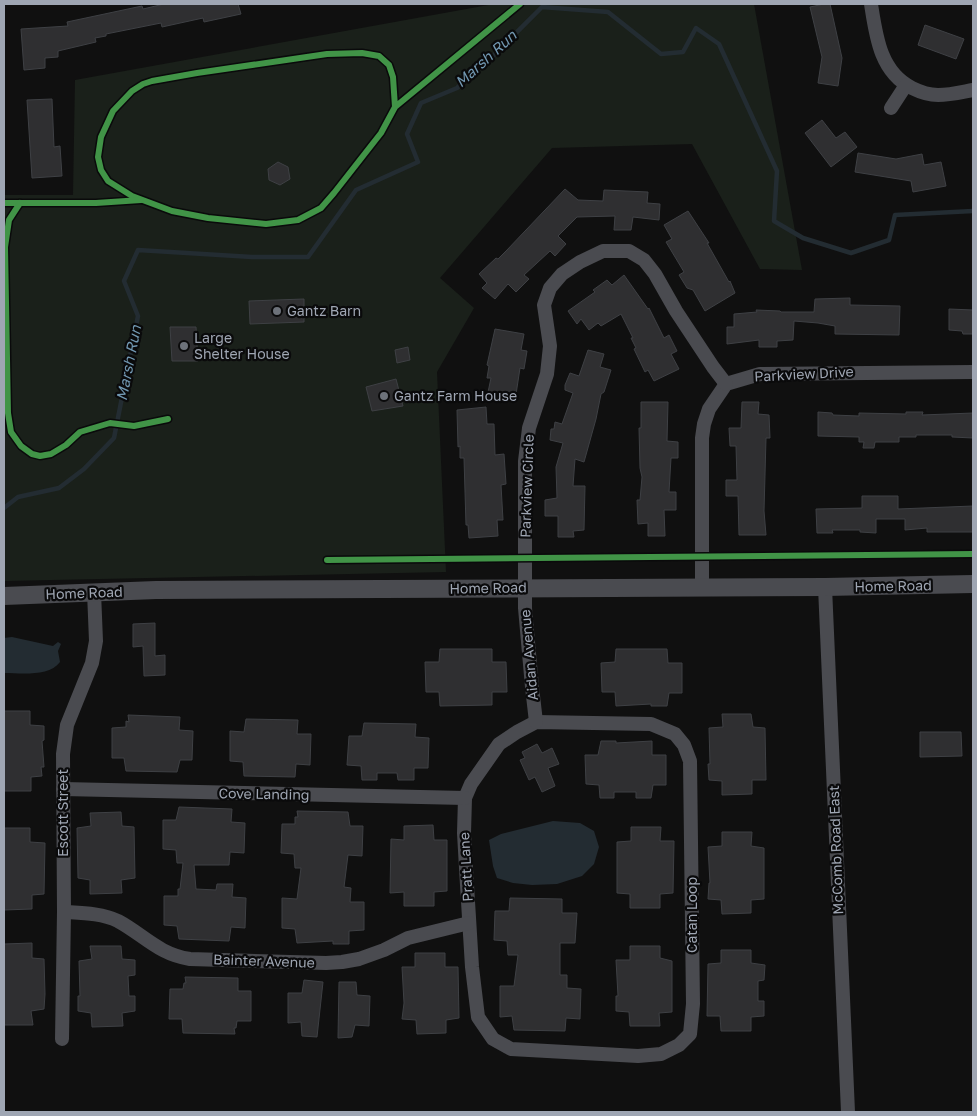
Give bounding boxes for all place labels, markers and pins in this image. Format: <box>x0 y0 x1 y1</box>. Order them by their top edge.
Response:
place label: Gantz Barn <box>287 302 361 319</box>
marker: Gantz Barn <box>271 305 283 317</box>
place label: Large Shelter House <box>194 329 290 362</box>
marker: Large Shelter House <box>178 340 190 352</box>
place label: Gantz Farm House <box>394 387 517 404</box>
marker: Gantz Farm House <box>378 390 390 402</box>

